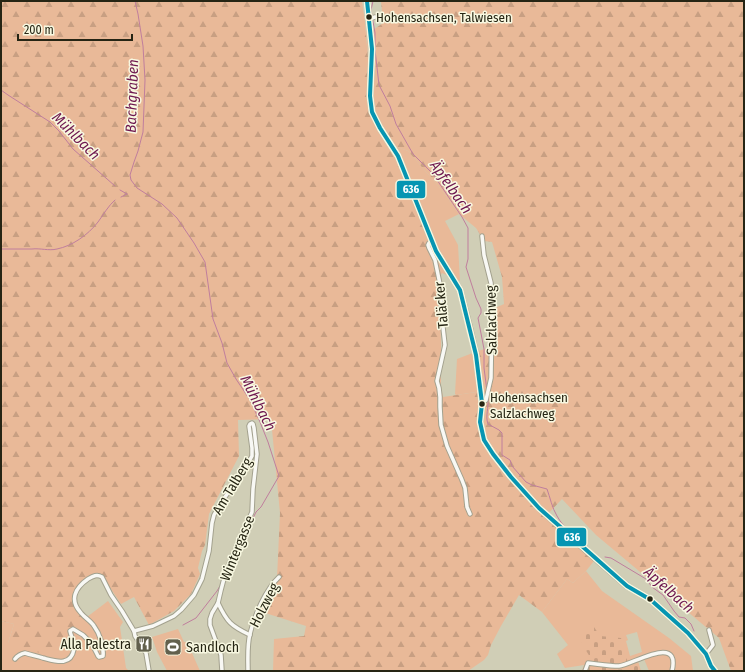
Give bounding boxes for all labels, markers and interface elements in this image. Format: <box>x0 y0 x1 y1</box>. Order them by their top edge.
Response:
place label: Hohensachsen, Talwiesen <box>376 10 512 25</box>
marker: Hohensachsen, Talwiesen <box>364 12 374 22</box>
scale bar <box>18 16 132 42</box>
text: 200 m <box>24 23 54 37</box>
water label: Bachgraben <box>122 59 142 133</box>
water label: Mühlbach <box>48 108 104 164</box>
water label: Äpfelbach <box>426 156 476 217</box>
line badge: 636 <box>396 180 426 199</box>
text: 636 <box>403 183 420 196</box>
street label: Taläcker <box>431 281 452 329</box>
street label: Salzlachweg <box>482 285 501 355</box>
water label: Mühlbach <box>236 372 280 434</box>
place label: Hohensachsen Salzlachweg <box>490 390 568 421</box>
marker: Hohensachsen Salzlachweg <box>477 399 487 409</box>
street label: Am Talberg <box>209 454 256 518</box>
street label: Wintergasse <box>217 513 258 583</box>
line badge: 636 <box>556 527 587 547</box>
text: 636 <box>564 531 581 544</box>
water label: Äpfelbach <box>640 562 698 617</box>
street label: Holzweg <box>246 580 283 630</box>
unlabelled marker <box>645 594 655 604</box>
restaurant icon: Alla Palestra <box>134 634 154 654</box>
place label: Alla Palestra <box>60 636 131 653</box>
sports icon: Sandloch <box>163 637 183 657</box>
place label: Sandloch <box>186 639 239 656</box>

